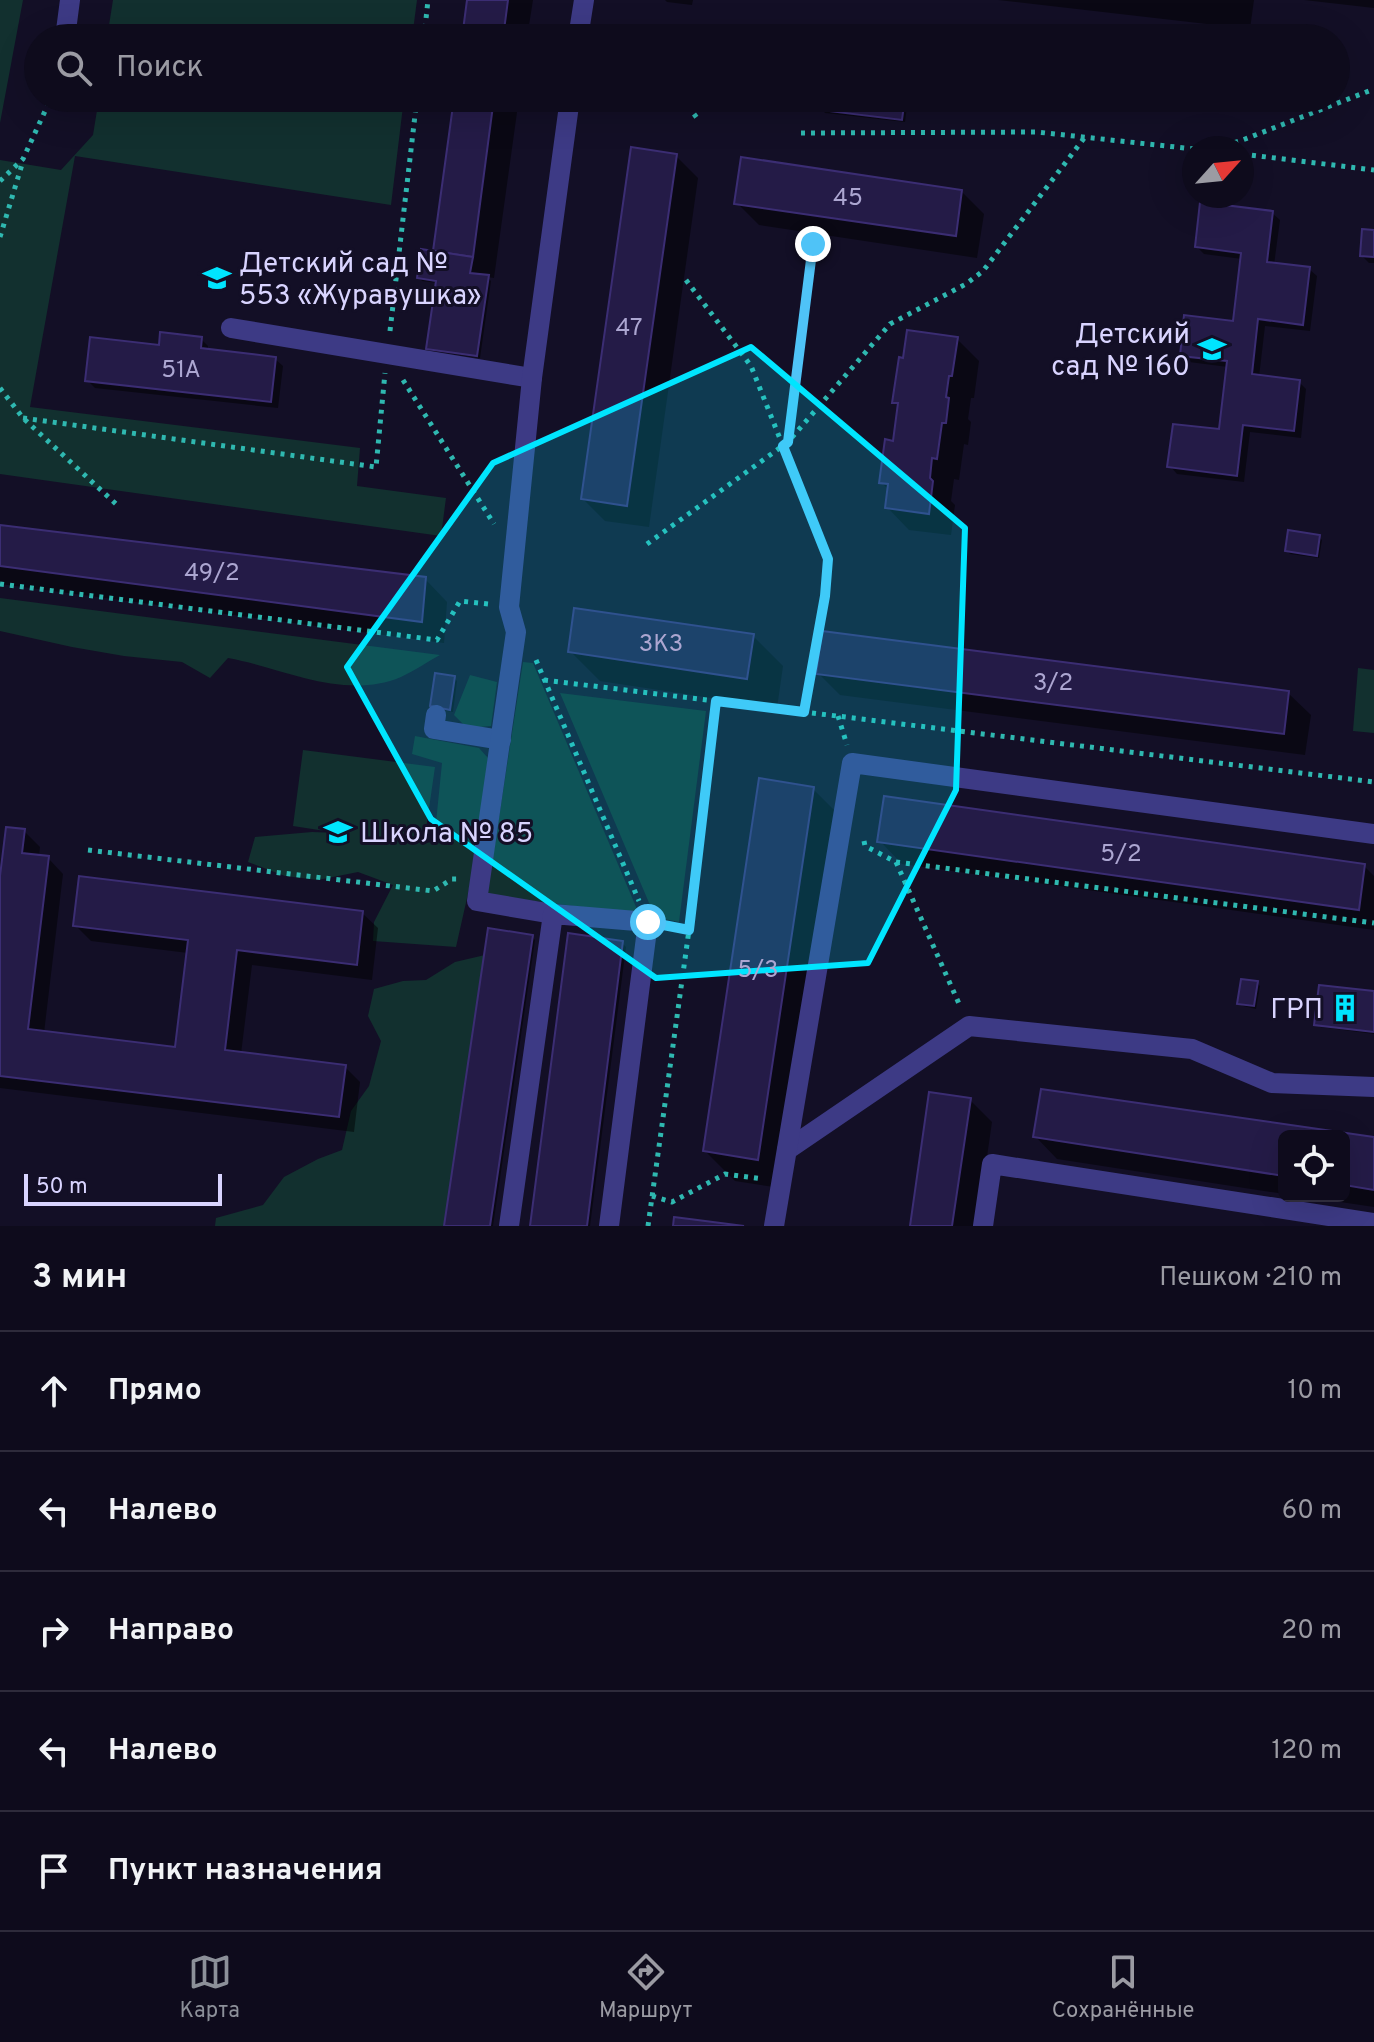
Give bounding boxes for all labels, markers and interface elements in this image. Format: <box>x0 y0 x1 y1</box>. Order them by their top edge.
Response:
search box <box>24 24 1350 112</box>
icon: search <box>52 46 96 90</box>
text: Поиск <box>116 50 204 87</box>
north arrow <box>1182 136 1254 208</box>
house number: 45 <box>833 184 863 214</box>
route end <box>795 226 831 262</box>
place label: Детский сад № 553 «Журавушка» <box>239 247 481 315</box>
school or university icon: Детский сад № 553 «Журавушка» <box>202 263 232 293</box>
house number: 47 <box>615 314 643 344</box>
place label: Детский сад № 160 <box>1051 318 1190 386</box>
school or university icon: Детский сад № 160 <box>1197 334 1227 364</box>
house number: 51А <box>161 356 201 386</box>
house number: 49/2 <box>184 559 240 589</box>
house number: 3К3 <box>639 630 683 660</box>
house number: 3/2 <box>1033 669 1073 699</box>
school or university icon: Школа № 85 <box>323 817 353 847</box>
place label: Школа № 85 <box>360 817 533 853</box>
house number: 5/2 <box>1100 840 1142 870</box>
route start <box>630 904 666 940</box>
house number: 5/3 <box>737 956 779 986</box>
place label: ГРП <box>1270 993 1323 1029</box>
building icon: ГРП <box>1330 993 1360 1023</box>
map controls <box>1278 1130 1350 1202</box>
button: locate <box>1278 1130 1350 1202</box>
scale bar <box>24 1170 222 1206</box>
text: 50 m <box>36 1174 88 1201</box>
text: 3 мин <box>32 1257 127 1300</box>
text: Пешком · 210 m <box>1159 1262 1342 1295</box>
icon: ahead <box>32 1369 76 1413</box>
text: Прямо <box>108 1373 202 1410</box>
text: 10 m <box>1287 1375 1342 1408</box>
icon: left <box>32 1489 76 1533</box>
text: Налево <box>108 1493 217 1530</box>
text: 60 m <box>1282 1495 1342 1528</box>
icon: right <box>32 1609 76 1653</box>
text: Направо <box>108 1613 234 1650</box>
text: 20 m <box>1281 1615 1342 1648</box>
icon: left <box>32 1729 76 1773</box>
text: Налево <box>108 1733 217 1770</box>
text: 120 m <box>1272 1735 1342 1768</box>
icon: arrive <box>32 1849 76 1893</box>
text: Пункт назначения <box>108 1853 382 1890</box>
tab: Карта <box>180 1950 240 2025</box>
tab: Маршрут <box>599 1950 693 2025</box>
tab: Сохранённые <box>1052 1950 1194 2025</box>

